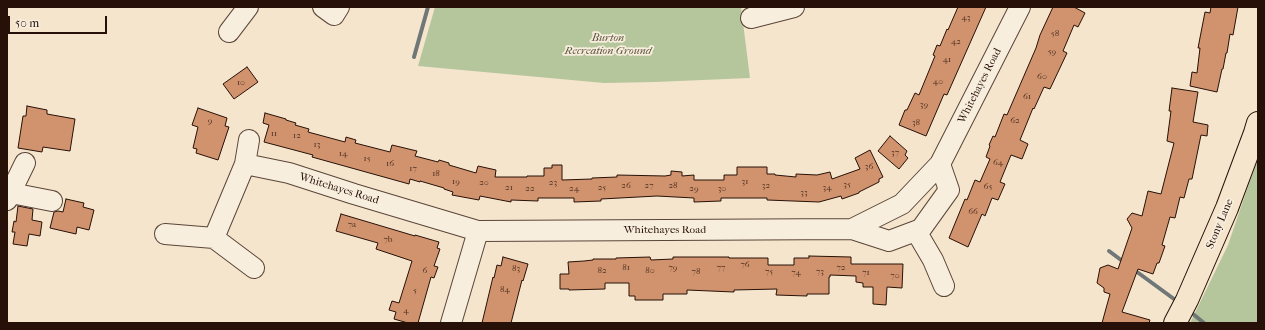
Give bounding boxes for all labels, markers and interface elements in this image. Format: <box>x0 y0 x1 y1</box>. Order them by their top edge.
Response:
scale bar <box>10 8 109 34</box>
house number: 43 <box>961 13 971 23</box>
text: 50 m <box>15 16 39 30</box>
house number: 58 <box>1051 29 1059 39</box>
park label: Burton Recreation Ground <box>565 31 651 57</box>
house number: 42 <box>951 37 961 47</box>
street label: Whitehayes Road <box>955 46 1005 126</box>
house number: 59 <box>1048 47 1056 57</box>
house number: 41 <box>943 55 951 65</box>
house number: 60 <box>1037 72 1047 82</box>
house number: 40 <box>933 77 943 87</box>
house number: 10 <box>237 78 245 88</box>
house number: 61 <box>1023 92 1031 102</box>
house number: 39 <box>920 100 928 110</box>
house number: 9 <box>208 116 212 126</box>
house number: 62 <box>1010 116 1020 126</box>
house number: 38 <box>912 118 920 128</box>
house number: 11 <box>271 129 277 139</box>
house number: 12 <box>293 131 301 141</box>
house number: 13 <box>314 140 320 150</box>
house number: 37 <box>891 148 899 158</box>
house number: 14 <box>339 149 347 159</box>
house number: 15 <box>363 154 371 164</box>
house number: 64 <box>993 158 1003 168</box>
house number: 16 <box>386 159 394 169</box>
house number: 36 <box>865 162 873 172</box>
house number: 17 <box>409 164 417 174</box>
house number: 18 <box>432 169 440 179</box>
street label: Whitehayes Road <box>298 171 380 207</box>
house number: 19 <box>452 177 460 187</box>
house number: 31 <box>742 177 748 187</box>
house number: 20 <box>479 178 489 188</box>
house number: 23 <box>549 178 557 188</box>
house number: 35 <box>843 180 851 190</box>
house number: 26 <box>621 181 631 191</box>
house number: 27 <box>645 181 653 191</box>
house number: 28 <box>668 181 678 191</box>
house number: 32 <box>762 181 770 191</box>
house number: 65 <box>984 182 992 192</box>
house number: 21 <box>505 183 513 193</box>
house number: 25 <box>598 183 606 193</box>
house number: 34 <box>822 183 832 193</box>
house number: 22 <box>525 184 535 194</box>
house number: 24 <box>569 184 579 194</box>
house number: 29 <box>689 184 699 194</box>
house number: 30 <box>718 184 726 194</box>
house number: 33 <box>800 188 808 198</box>
street label: Stony Lane <box>1204 197 1236 251</box>
house number: 66 <box>968 207 978 217</box>
house number: 7a <box>348 220 356 230</box>
street label: Whitehayes Road <box>624 223 706 237</box>
house number: 7b <box>383 235 393 245</box>
house number: 76 <box>740 260 750 270</box>
house number: 81 <box>622 263 630 273</box>
house number: 79 <box>668 263 678 273</box>
house number: 77 <box>717 263 725 273</box>
house number: 72 <box>837 263 845 273</box>
house number: 83 <box>512 264 520 274</box>
house number: 6 <box>423 266 427 276</box>
house number: 82 <box>597 266 607 276</box>
house number: 80 <box>645 266 655 276</box>
house number: 78 <box>692 267 700 277</box>
house number: 75 <box>765 267 773 277</box>
house number: 73 <box>816 267 824 277</box>
house number: 74 <box>791 268 801 278</box>
house number: 71 <box>862 268 870 278</box>
house number: 70 <box>890 271 900 281</box>
house number: 84 <box>500 285 510 295</box>
house number: 5 <box>413 286 417 296</box>
house number: 4 <box>403 306 409 316</box>

